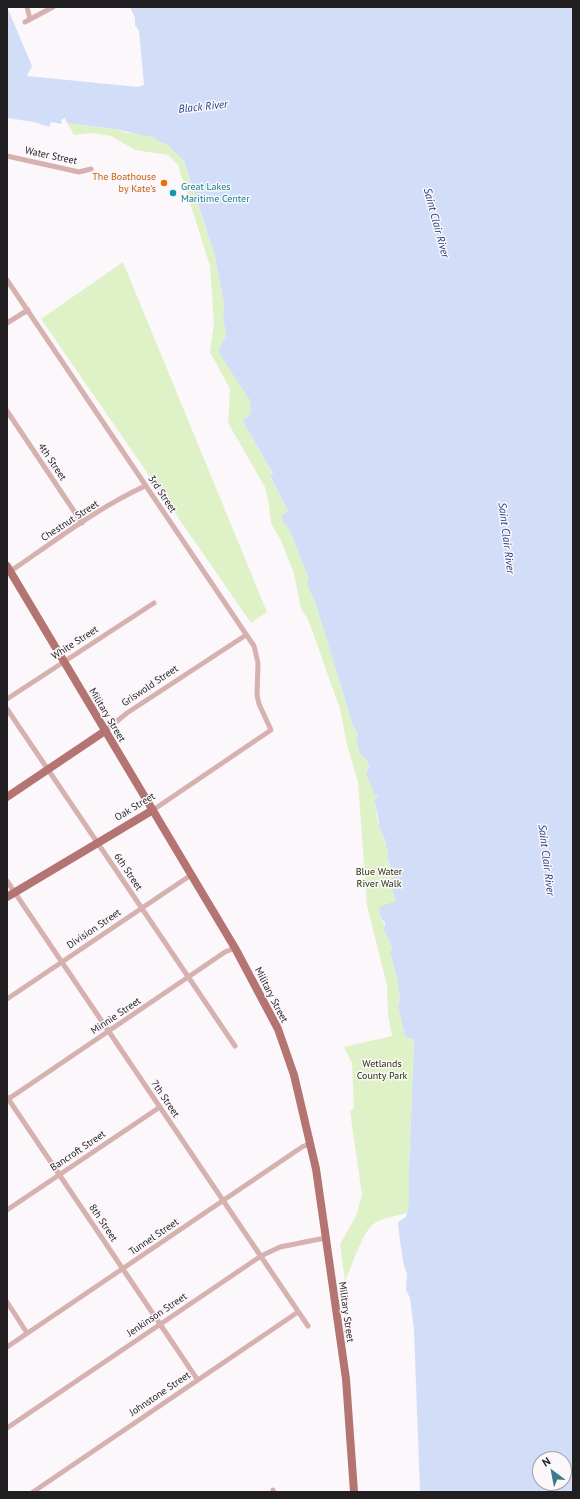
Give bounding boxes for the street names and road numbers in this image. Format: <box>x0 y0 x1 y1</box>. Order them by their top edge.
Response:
street label: Water Street <box>24 145 78 167</box>
street label: 4th Street <box>35 441 69 483</box>
street label: 3rd Street <box>145 473 179 515</box>
street label: Chestnut Street <box>39 498 101 544</box>
street label: White Street <box>50 624 100 662</box>
street label: Griswold Street <box>119 663 181 709</box>
street label: Military Street <box>86 686 128 744</box>
street label: Oak Street <box>113 790 157 824</box>
street label: 6th Street <box>111 851 145 893</box>
street label: Division Street <box>65 907 123 951</box>
street label: Military Street <box>252 965 290 1025</box>
street label: Minnie Street <box>89 995 143 1037</box>
street label: 7th Street <box>148 1078 182 1120</box>
street label: Bancroft Street <box>48 1128 108 1174</box>
street label: 8th Street <box>86 1202 120 1244</box>
street label: Tunnel Street <box>127 1216 181 1258</box>
street label: Military Street <box>336 1281 356 1343</box>
street label: Jenkinson Street <box>125 1291 189 1339</box>
street label: Johnstone Street <box>127 1369 193 1419</box>

